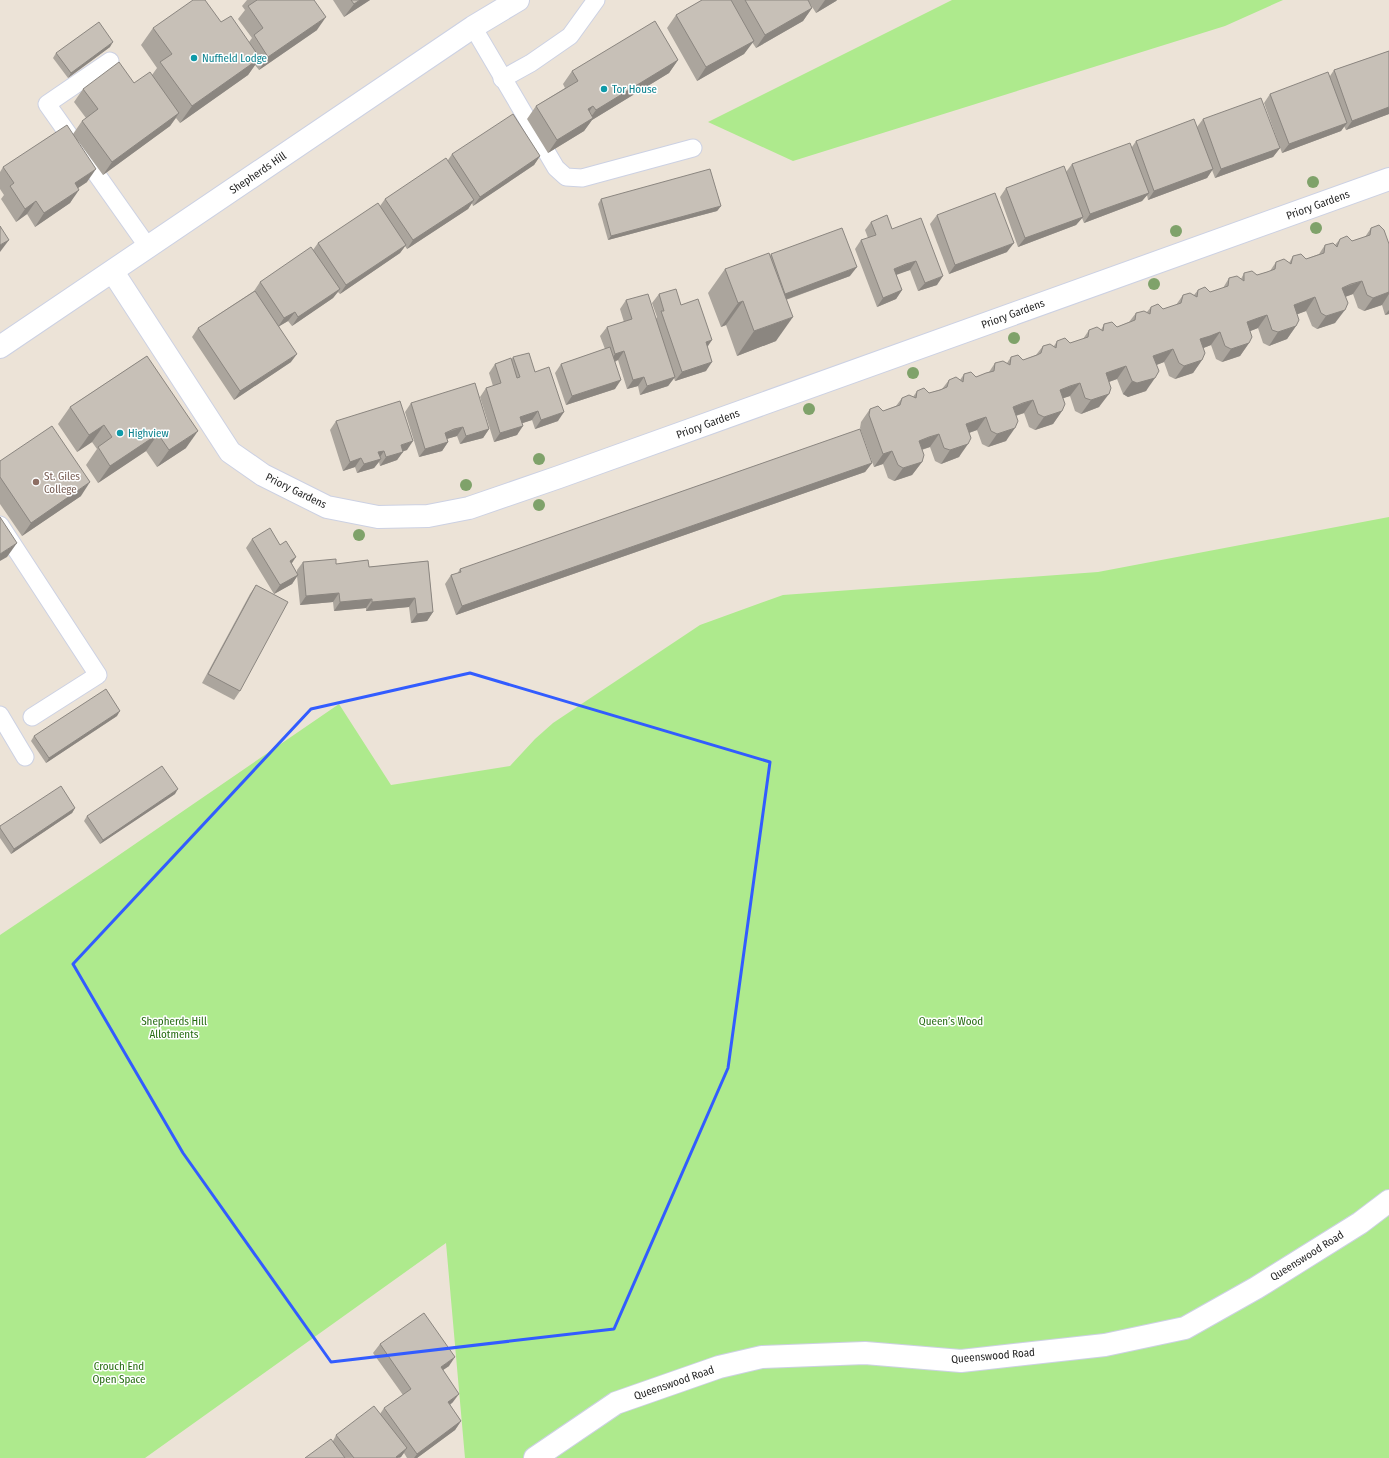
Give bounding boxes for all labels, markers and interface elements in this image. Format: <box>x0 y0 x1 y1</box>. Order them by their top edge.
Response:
place label: Nuffield Lodge <box>202 52 267 65</box>
marker: Nuffield Lodge <box>189 53 199 63</box>
place label: Tor House <box>612 83 657 96</box>
marker: Tor House <box>599 84 609 94</box>
street label: Shepherds Hill <box>227 149 289 197</box>
street label: Priory Gardens <box>1285 187 1352 222</box>
street label: Priory Gardens <box>980 296 1047 331</box>
street label: Priory Gardens <box>675 406 742 441</box>
place label: Highview <box>128 427 169 440</box>
marker: Highview <box>115 428 125 438</box>
place label: St. Giles College <box>44 470 80 496</box>
street label: Priory Gardens <box>263 471 329 512</box>
marker: St. Giles College <box>31 477 41 487</box>
park label: Shepherds Hill Allotments <box>141 1015 207 1041</box>
park label: Queen’s Wood <box>919 1015 983 1028</box>
street label: Queenswood Road <box>1268 1228 1346 1284</box>
street label: Queenswood Road <box>951 1346 1035 1366</box>
park label: Crouch End Open Space <box>92 1360 146 1386</box>
street label: Queenswood Road <box>632 1363 716 1403</box>

